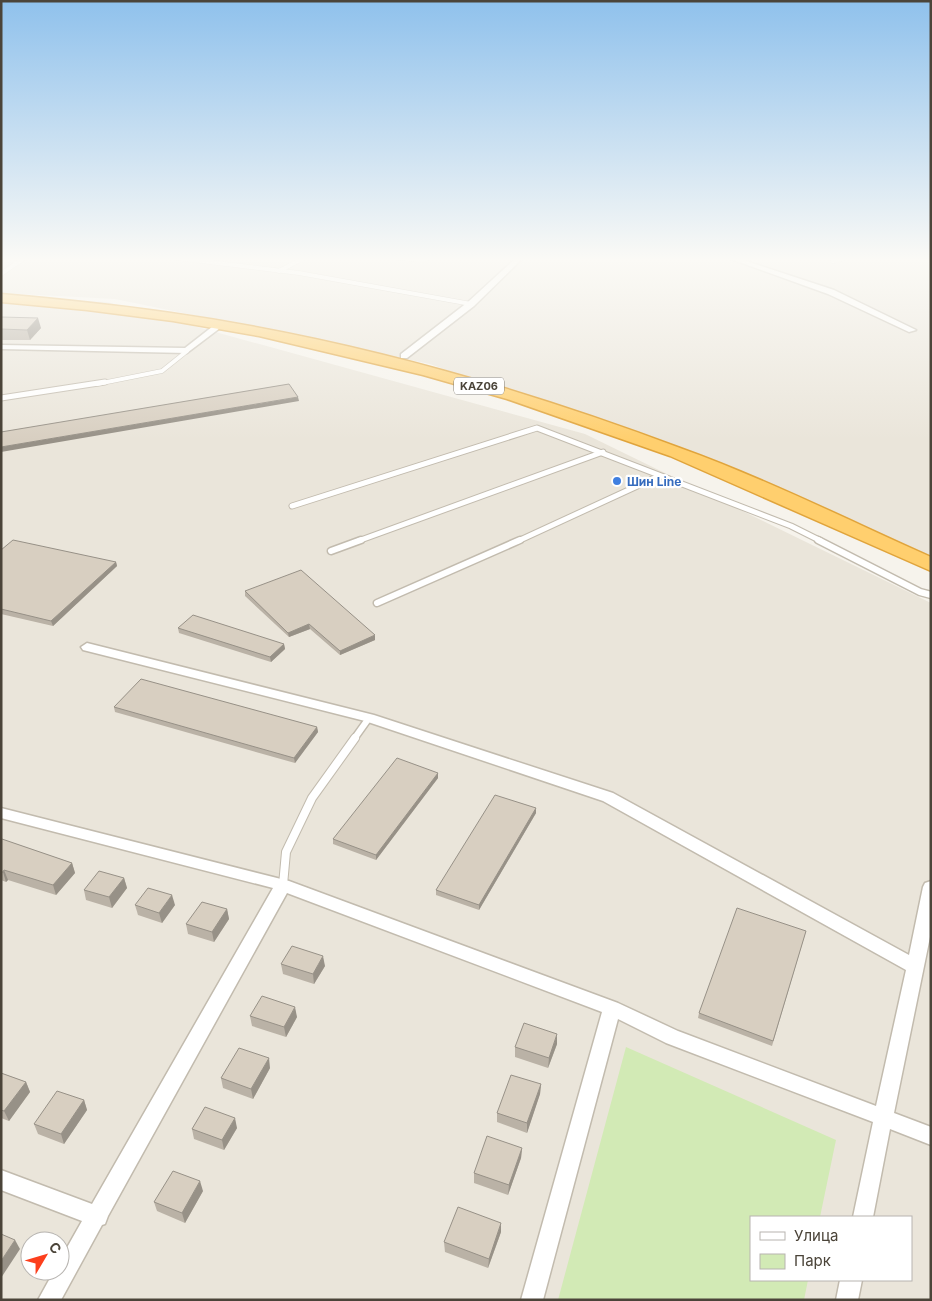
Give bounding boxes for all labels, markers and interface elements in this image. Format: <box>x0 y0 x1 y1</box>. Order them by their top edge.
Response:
road number: KАZ06 <box>454 378 504 394</box>
place label: Шин Line <box>627 474 681 489</box>
marker: Шин Line <box>611 475 623 487</box>
legend <box>750 1216 912 1281</box>
text: Улица <box>794 1226 838 1245</box>
north arrow <box>20 1231 70 1281</box>
text: С <box>46 1238 66 1257</box>
text: Парк <box>794 1251 831 1270</box>

